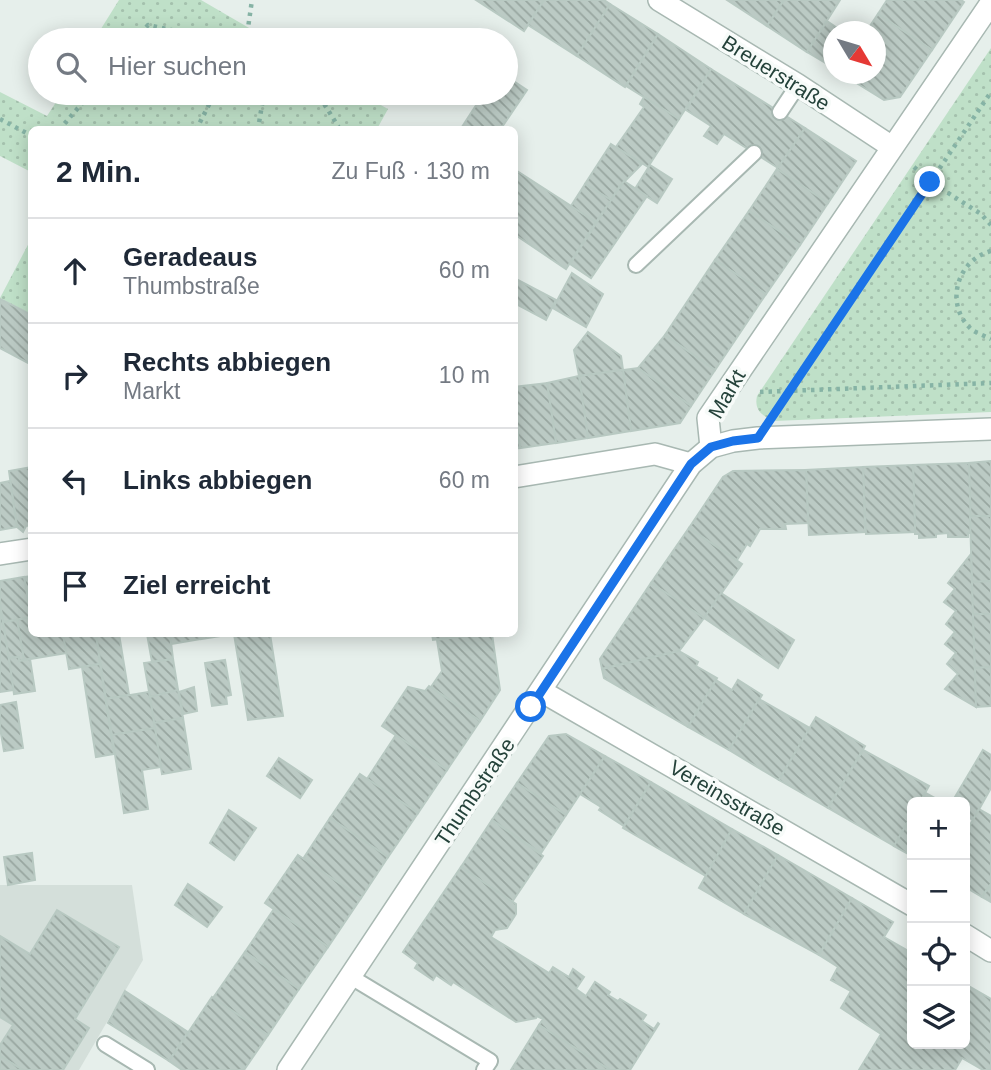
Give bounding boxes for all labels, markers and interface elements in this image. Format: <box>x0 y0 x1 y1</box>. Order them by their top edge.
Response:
north arrow <box>823 21 886 84</box>
search box <box>28 28 518 105</box>
street label: Breuerstraße <box>718 30 834 115</box>
icon: search <box>52 48 90 86</box>
text: Hier suchen <box>108 51 247 81</box>
text: 2 Min. <box>56 155 141 188</box>
text: Zu Fuß · 130 m <box>332 158 490 184</box>
route end <box>914 166 945 197</box>
text: Geradeaus <box>123 242 257 272</box>
icon: ahead <box>56 252 94 290</box>
text: 60 m <box>439 257 490 283</box>
text: Thumbstraße <box>123 273 260 299</box>
text: Rechts abbiegen <box>123 347 331 377</box>
icon: right <box>56 357 94 395</box>
text: 10 m <box>439 362 490 388</box>
street label: Markt <box>703 365 750 422</box>
text: Markt <box>123 378 181 404</box>
icon: left <box>56 462 94 500</box>
text: Links abbiegen <box>123 465 312 495</box>
text: 60 m <box>439 467 490 493</box>
icon: arrive <box>56 567 94 605</box>
text: Ziel erreicht <box>123 570 270 600</box>
route start <box>515 691 546 722</box>
street label: Thumbstraße <box>430 734 519 850</box>
street label: Vereinsstraße <box>665 755 789 840</box>
map controls <box>907 797 970 1049</box>
button: + <box>907 797 970 860</box>
button: − <box>907 860 970 923</box>
button: locate <box>907 923 970 986</box>
button: layers <box>907 986 970 1049</box>

